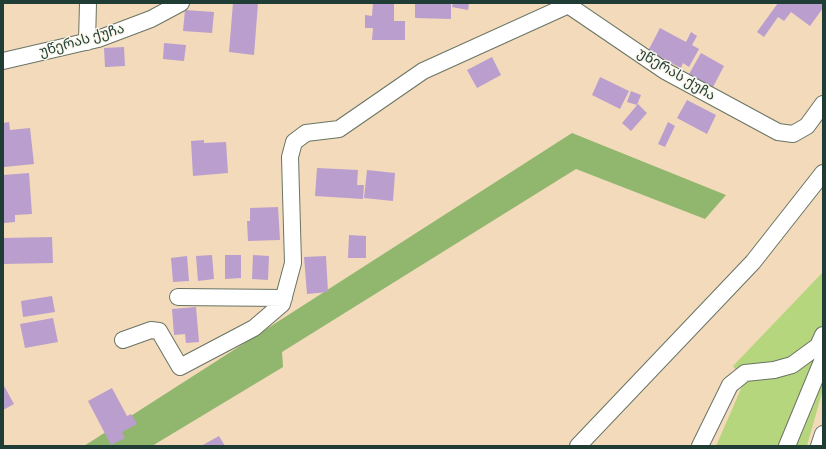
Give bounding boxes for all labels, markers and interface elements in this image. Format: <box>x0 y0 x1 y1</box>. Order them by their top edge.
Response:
street label: უწერას ქუჩა <box>37 21 127 61</box>
street label: უწერას ქუჩა <box>634 45 718 105</box>

